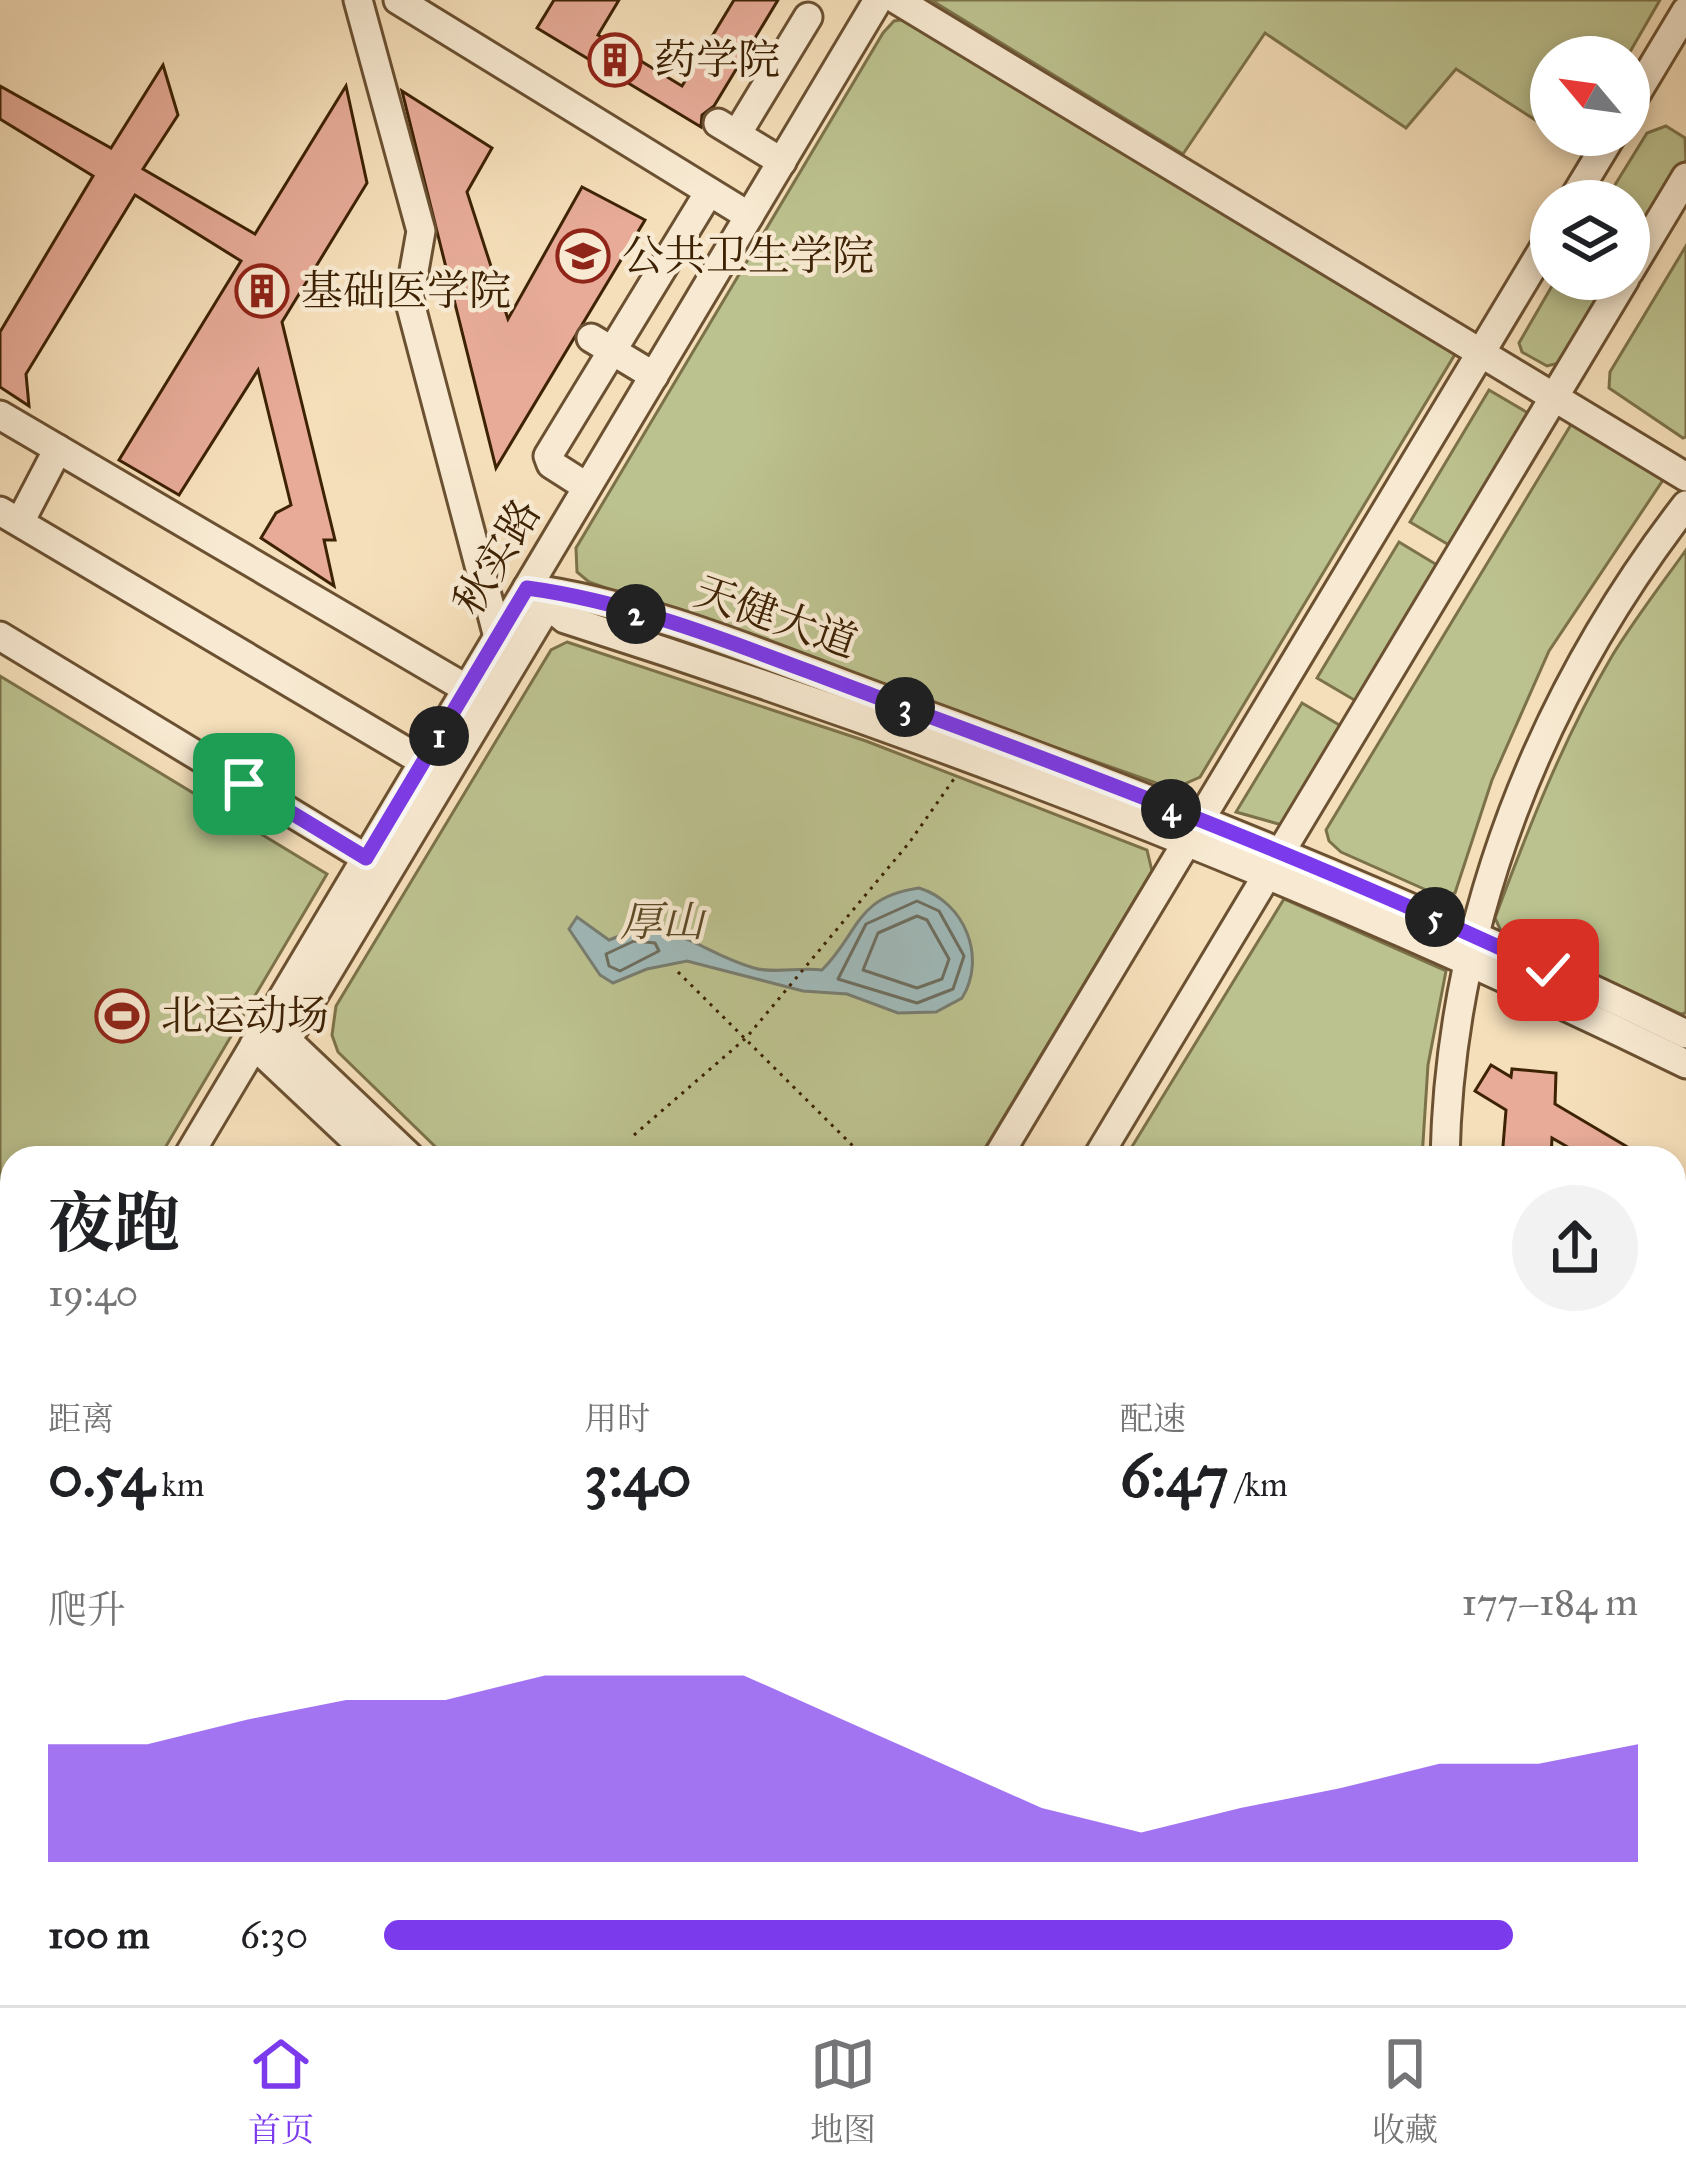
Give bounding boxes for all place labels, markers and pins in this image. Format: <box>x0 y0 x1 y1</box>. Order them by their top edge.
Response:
building icon: 药学院 <box>587 32 643 88</box>
place label: 药学院 <box>654 34 780 86</box>
school or university icon: 公共卫生学院 <box>555 228 611 284</box>
place label: 公共卫生学院 <box>622 230 874 282</box>
building icon: 基础医学院 <box>234 263 290 319</box>
place label: 基础医学院 <box>301 265 511 317</box>
pin: 2 <box>606 584 666 644</box>
pin: 3 <box>875 677 935 737</box>
pin: 1 <box>409 706 469 766</box>
pin <box>193 733 295 835</box>
pin: 4 <box>1141 779 1201 839</box>
pin: 5 <box>1405 887 1465 947</box>
pin <box>1497 919 1599 1021</box>
sports icon: 北运动场 <box>94 988 150 1044</box>
place label: 北运动场 <box>161 990 329 1042</box>

